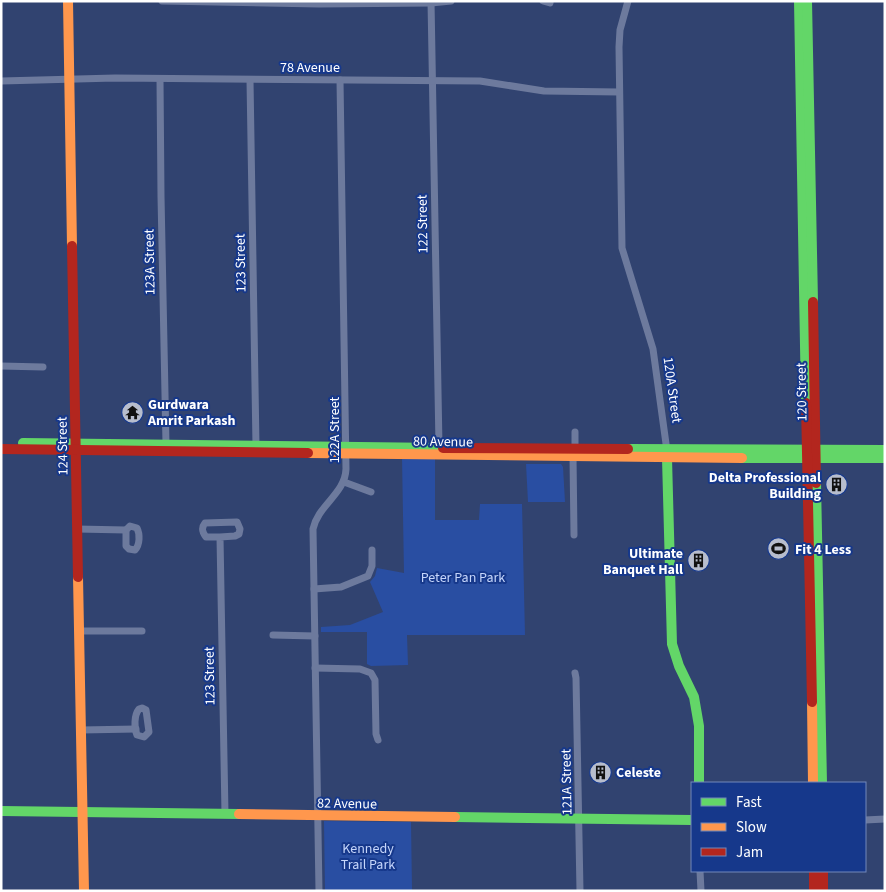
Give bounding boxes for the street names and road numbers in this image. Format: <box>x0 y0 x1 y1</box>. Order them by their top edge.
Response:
street label: 78 Avenue <box>280 58 340 78</box>
street label: 122 Street <box>412 194 434 254</box>
street label: 123A Street <box>139 228 161 295</box>
street label: 123 Street <box>230 233 252 293</box>
street label: 120A Street <box>657 356 687 425</box>
street label: 120 Street <box>791 362 813 422</box>
street label: 122A Street <box>325 397 345 463</box>
street label: 124 Street <box>52 416 74 476</box>
street label: 80 Avenue <box>413 431 473 453</box>
street label: 123 Street <box>199 646 221 706</box>
street label: 121A Street <box>556 748 578 815</box>
street label: 82 Avenue <box>317 793 377 815</box>

